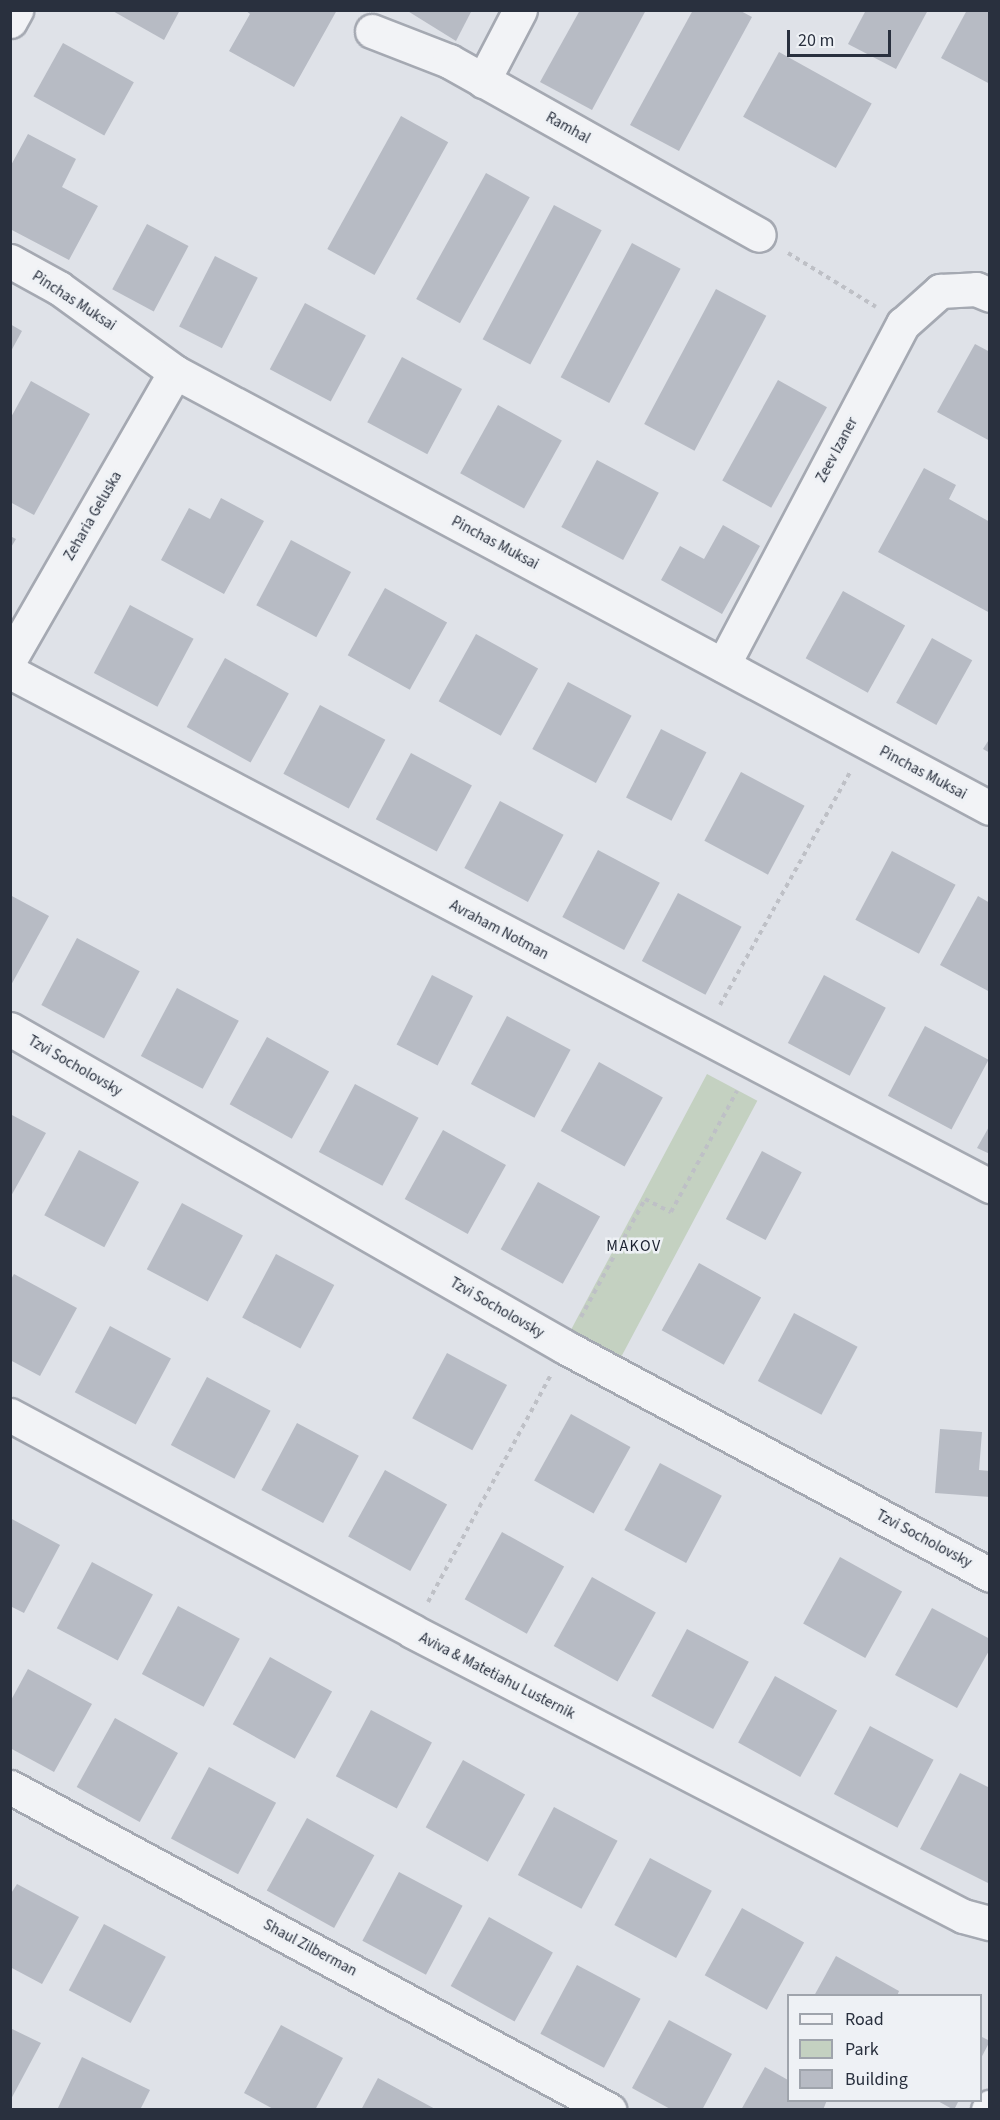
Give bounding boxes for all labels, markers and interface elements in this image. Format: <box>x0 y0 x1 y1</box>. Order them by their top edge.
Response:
scale bar <box>790 18 894 56</box>
text: 20 m <box>798 28 834 53</box>
street label: Ramhal <box>543 108 593 148</box>
street label: Pinchas Muksai <box>29 267 119 335</box>
street label: Zeev Izaner <box>812 414 862 486</box>
street label: Zeharia Geluska <box>60 468 126 564</box>
street label: Pinchas Muksai <box>448 512 542 574</box>
street label: Pinchas Muksai <box>876 742 970 804</box>
street label: Avraham Notman <box>446 896 552 964</box>
street label: Tzvi Socholovsky <box>25 1032 125 1100</box>
district label: MAKOV <box>606 1236 662 1256</box>
street label: Tzvi Socholovsky <box>447 1274 547 1342</box>
street label: Tzvi Socholovsky <box>873 1506 975 1572</box>
street label: Aviva & Matetiahu Lusternik <box>416 1629 578 1723</box>
street label: Shaul Zilberman <box>260 1916 360 1980</box>
legend <box>787 1994 982 2102</box>
text: Road <box>845 2007 884 2032</box>
text: Park <box>845 2037 879 2062</box>
text: Building <box>845 2067 908 2092</box>

